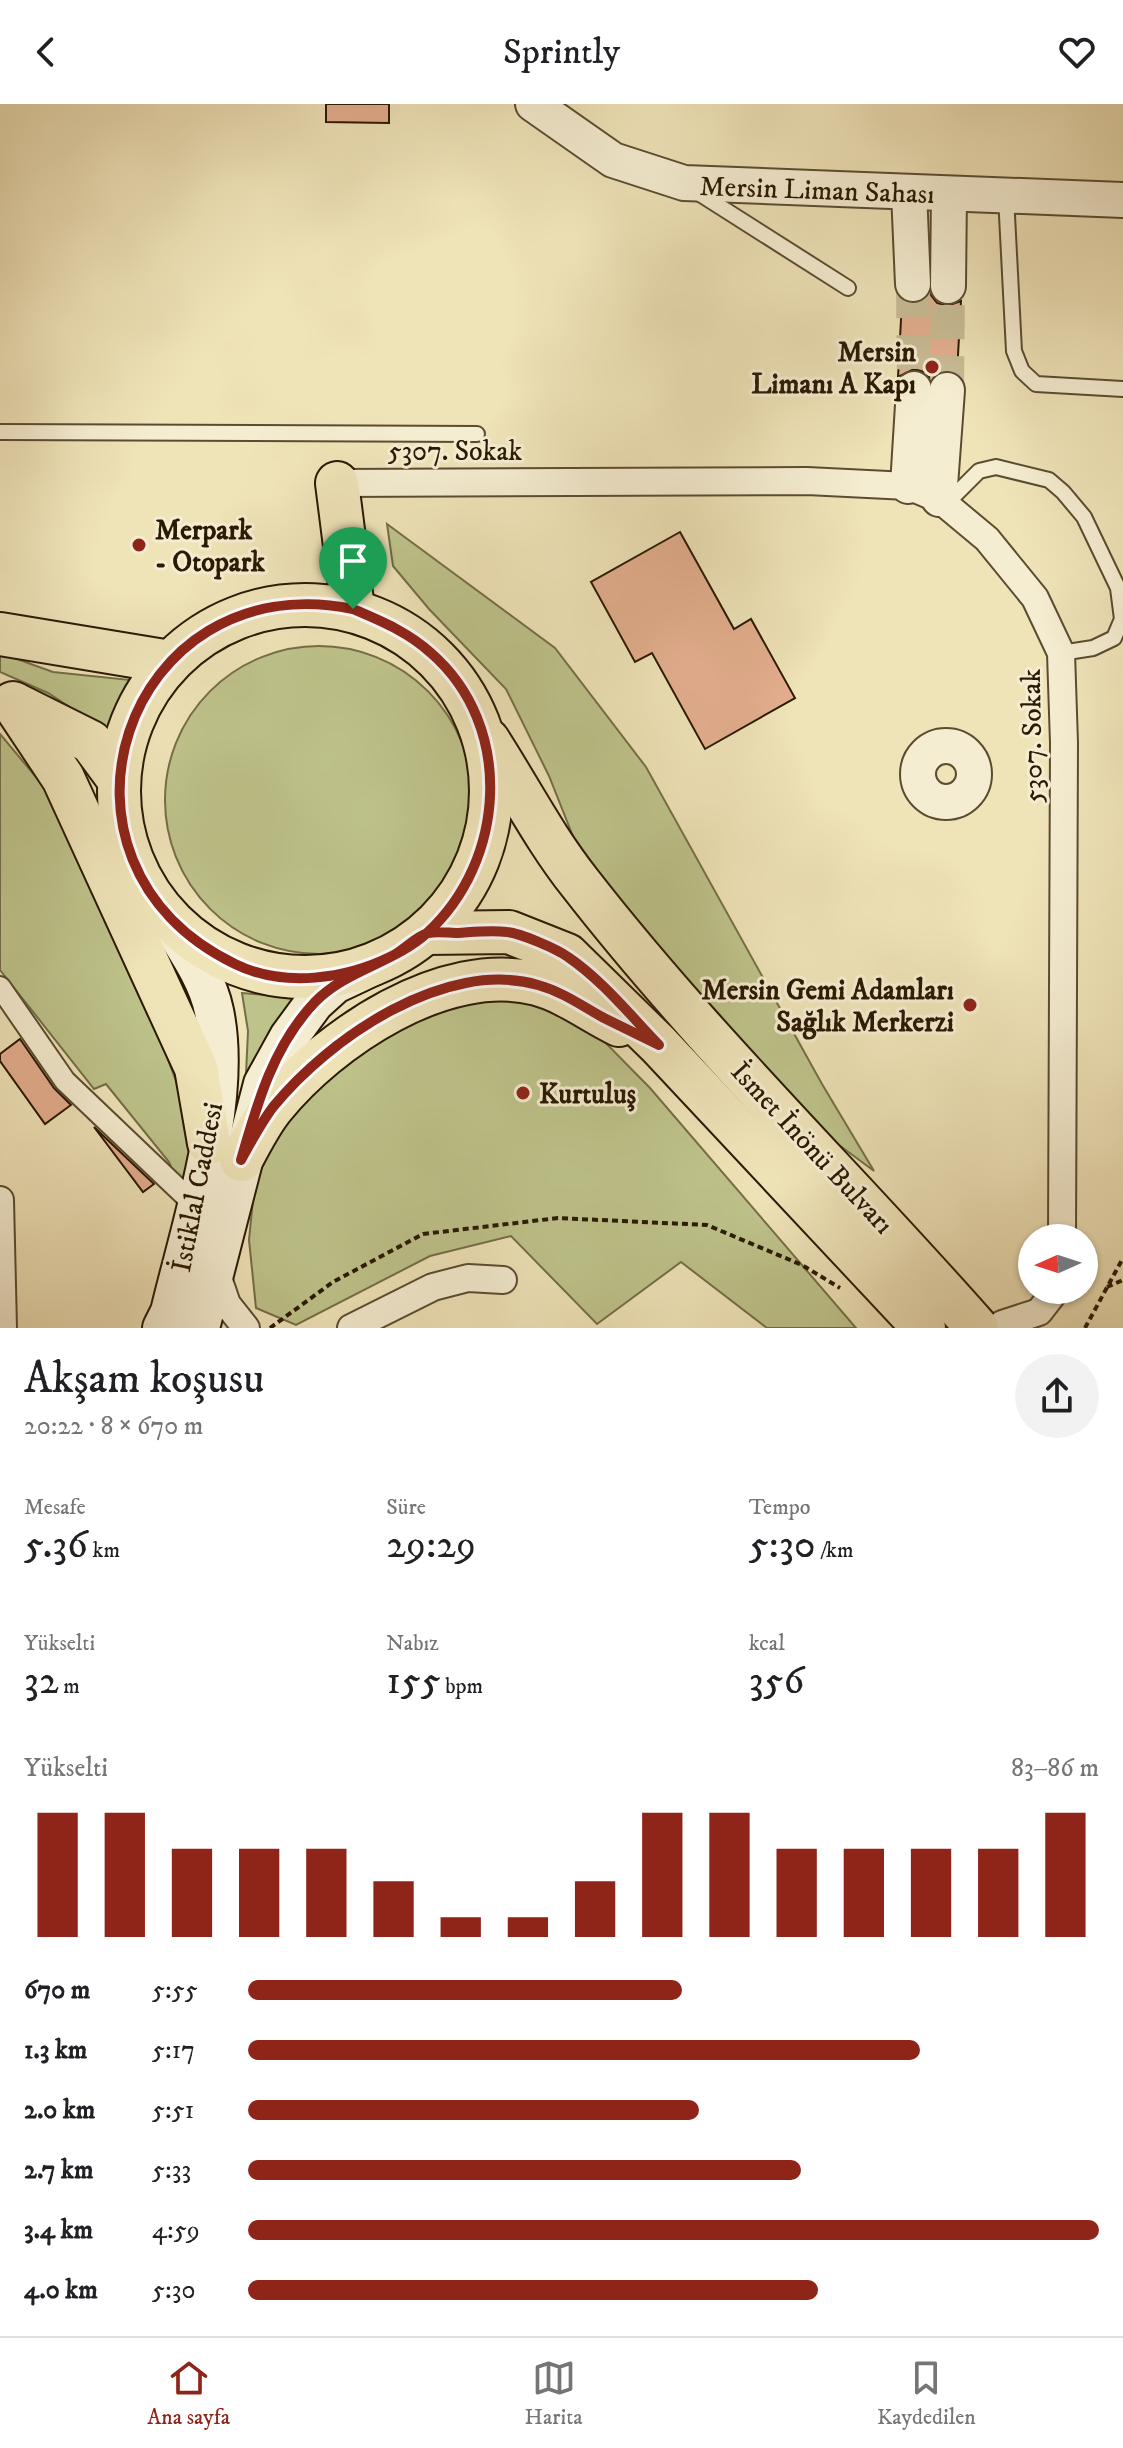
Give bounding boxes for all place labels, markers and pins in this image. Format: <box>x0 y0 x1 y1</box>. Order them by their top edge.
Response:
place label: Mersin Limanı A Kapı <box>751 335 916 402</box>
marker: Mersin Limanı A Kapı <box>923 358 941 376</box>
place label: Merpark - Otopark <box>155 513 266 580</box>
pin <box>319 527 387 609</box>
marker: Merpark - Otopark <box>130 536 148 554</box>
place label: Mersin Gemi Adamları Sağlık Merkerzi <box>701 973 954 1040</box>
marker: Mersin Gemi Adamları Sağlık Merkerzi <box>961 996 979 1014</box>
place label: Kurtuluş <box>539 1077 637 1112</box>
marker: Kurtuluş <box>514 1084 532 1102</box>

